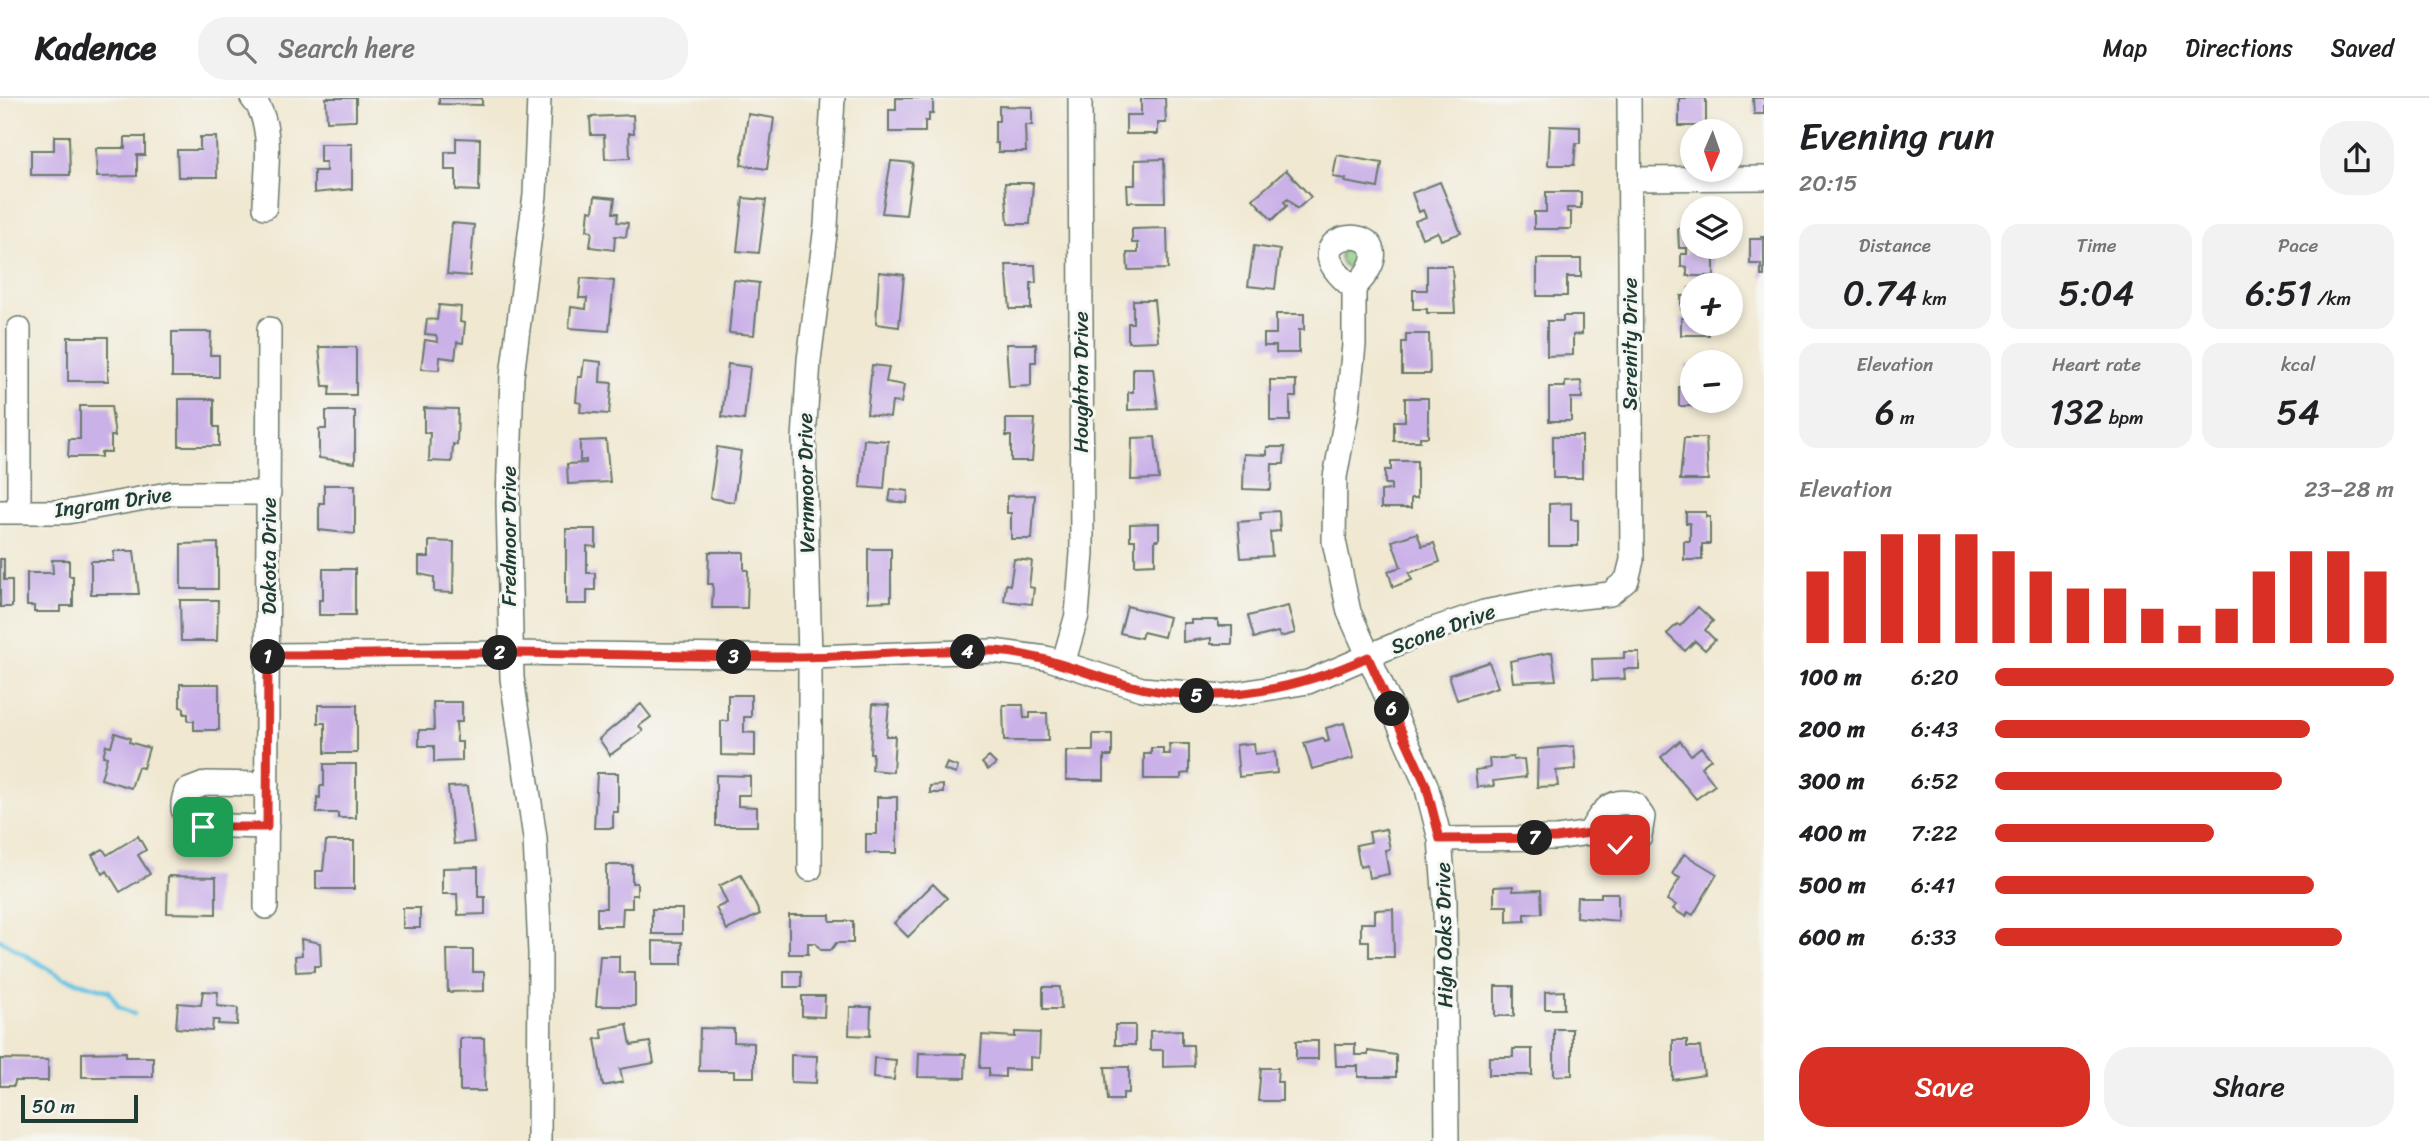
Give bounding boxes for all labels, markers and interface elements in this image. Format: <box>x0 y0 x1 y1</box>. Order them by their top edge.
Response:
search box <box>198 17 688 80</box>
text: Kadence <box>35 19 156 77</box>
text: Search here <box>278 25 415 71</box>
text: Map <box>2103 27 2147 69</box>
text: Directions <box>2185 27 2293 69</box>
text: Saved <box>2331 27 2394 69</box>
icon: search <box>222 29 260 67</box>
text: Evening run <box>1799 103 1995 170</box>
north arrow <box>1680 119 1743 182</box>
map controls <box>1680 119 1743 413</box>
button: share <box>2320 121 2394 195</box>
text: 20:15 <box>1799 163 1858 204</box>
button: layers <box>1680 196 1743 259</box>
text: Distance <box>1859 229 1931 262</box>
text: Time <box>2076 229 2117 262</box>
text: Pace <box>2278 229 2318 262</box>
text: 0.74 <box>1843 262 1917 324</box>
text: 5:04 <box>2059 262 2134 324</box>
text: 6:51 <box>2245 262 2312 324</box>
button: + <box>1680 273 1743 336</box>
street label: Serenity Drive <box>1611 277 1649 410</box>
text: km <box>1917 282 1947 315</box>
text: /km <box>2312 282 2351 315</box>
street label: Houghton Drive <box>1062 311 1100 453</box>
text: Elevation <box>1856 348 1933 381</box>
text: Heart rate <box>2052 348 2141 381</box>
text: kcal <box>2281 348 2315 381</box>
button: − <box>1680 350 1743 413</box>
text: 6 <box>1875 381 1895 443</box>
text: 132 <box>2049 381 2104 443</box>
text: 54 <box>2277 381 2320 443</box>
text: m <box>1895 401 1915 434</box>
text: bpm <box>2104 401 2144 434</box>
street label: Vernmoor Drive <box>786 412 826 553</box>
street label: Fredmoor Drive <box>490 465 528 606</box>
text: Elevation <box>1799 469 1892 510</box>
text: 23–28 m <box>2304 469 2394 510</box>
street label: Ingram Drive <box>51 475 174 529</box>
street label: Dakota Drive <box>250 497 288 615</box>
street label: Scone Drive <box>1385 592 1501 666</box>
pin: 4 <box>950 634 986 670</box>
text: 4 <box>962 635 973 668</box>
pin: 2 <box>482 636 518 670</box>
text: 2 <box>494 636 505 669</box>
pin: 1 <box>250 640 286 674</box>
text: 1 <box>263 640 272 673</box>
pin: 3 <box>716 640 752 674</box>
text: 3 <box>728 640 739 673</box>
text: 100 m <box>1799 657 1862 698</box>
text: 6:20 <box>1911 657 1959 698</box>
pin: 5 <box>1180 678 1214 714</box>
text: 5 <box>1191 679 1202 712</box>
pin: 6 <box>1374 692 1410 726</box>
text: 6 <box>1386 692 1397 725</box>
text: 200 m <box>1799 709 1865 750</box>
text: 6:43 <box>1911 709 1958 750</box>
text: 300 m <box>1799 761 1864 802</box>
text: 6:52 <box>1911 761 1958 802</box>
pin <box>173 797 233 857</box>
icon: arrive <box>184 808 222 846</box>
text: 400 m <box>1799 813 1866 854</box>
text: 7:22 <box>1911 813 1958 854</box>
pin <box>1590 815 1650 875</box>
pin: 7 <box>1518 820 1552 856</box>
text: 7 <box>1529 821 1540 854</box>
icon: check <box>1601 826 1639 864</box>
street label: High Oaks Drive <box>1424 862 1464 1008</box>
text: 500 m <box>1799 865 1866 906</box>
text: 6:41 <box>1911 865 1955 906</box>
text: 600 m <box>1799 917 1865 958</box>
text: 6:33 <box>1911 917 1956 958</box>
button: Save <box>1799 1047 2090 1127</box>
button: Share <box>2104 1047 2394 1127</box>
text: 50 m <box>32 1090 75 1123</box>
scale bar <box>21 1092 138 1124</box>

